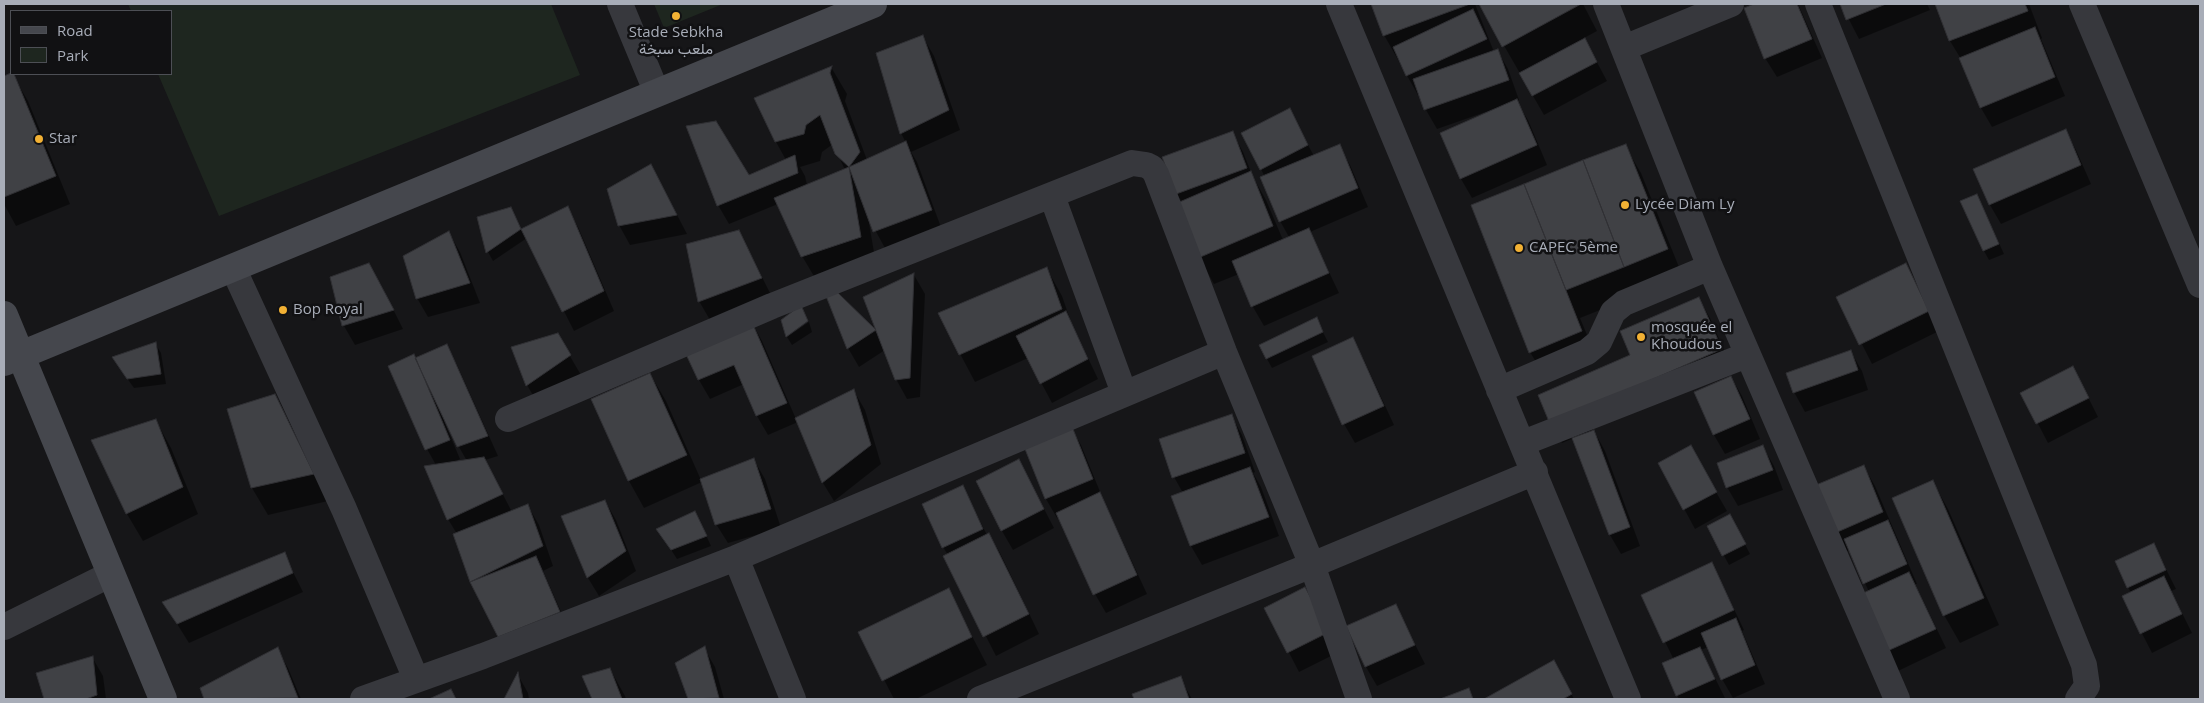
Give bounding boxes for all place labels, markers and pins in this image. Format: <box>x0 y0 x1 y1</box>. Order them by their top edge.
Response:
marker: Stade Sebkha ملعب سبخة <box>670 10 682 22</box>
place label: Stade Sebkha ملعب سبخة <box>629 24 723 59</box>
place label: Star <box>49 130 77 148</box>
marker: Star <box>33 133 45 145</box>
place label: Lycée Diam Ly <box>1635 196 1734 214</box>
marker: Lycée Diam Ly <box>1619 199 1631 211</box>
place label: CAPEC 5ème <box>1529 239 1618 257</box>
marker: CAPEC 5ème <box>1513 242 1525 254</box>
place label: Bop Royal <box>293 301 363 319</box>
marker: Bop Royal <box>277 304 289 316</box>
place label: mosquée el Khoudous <box>1651 319 1732 354</box>
marker: mosquée el Khoudous <box>1635 331 1647 343</box>

